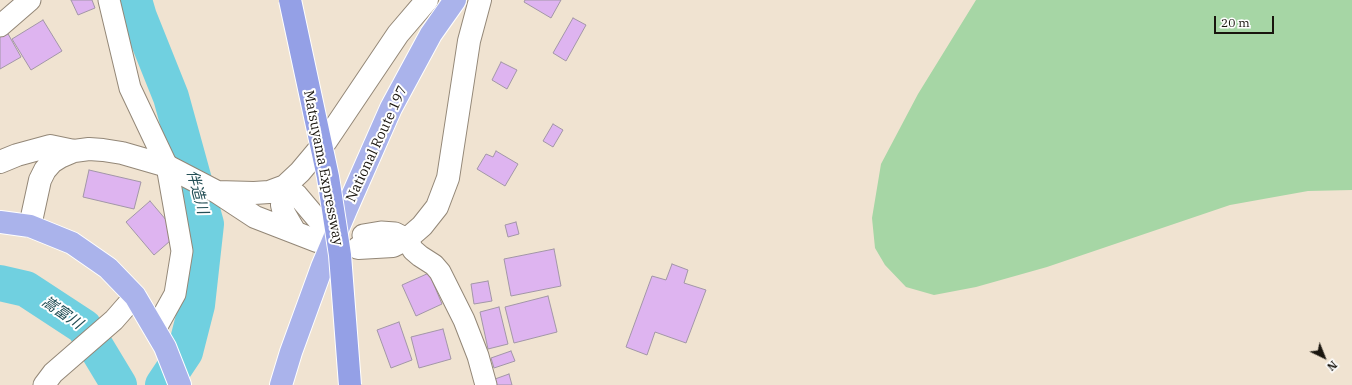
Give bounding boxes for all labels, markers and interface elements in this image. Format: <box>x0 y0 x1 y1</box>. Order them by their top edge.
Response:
scale bar <box>1216 8 1276 34</box>
text: 20 m <box>1221 15 1250 30</box>
street label: National Route 197 <box>343 83 411 205</box>
street label: Matsuyama Expressway <box>300 89 346 247</box>
water label: 伴造川 <box>182 168 212 216</box>
water label: 嵩富川 <box>38 293 86 333</box>
north arrow <box>1304 337 1344 377</box>
text: N <box>1324 358 1340 374</box>

